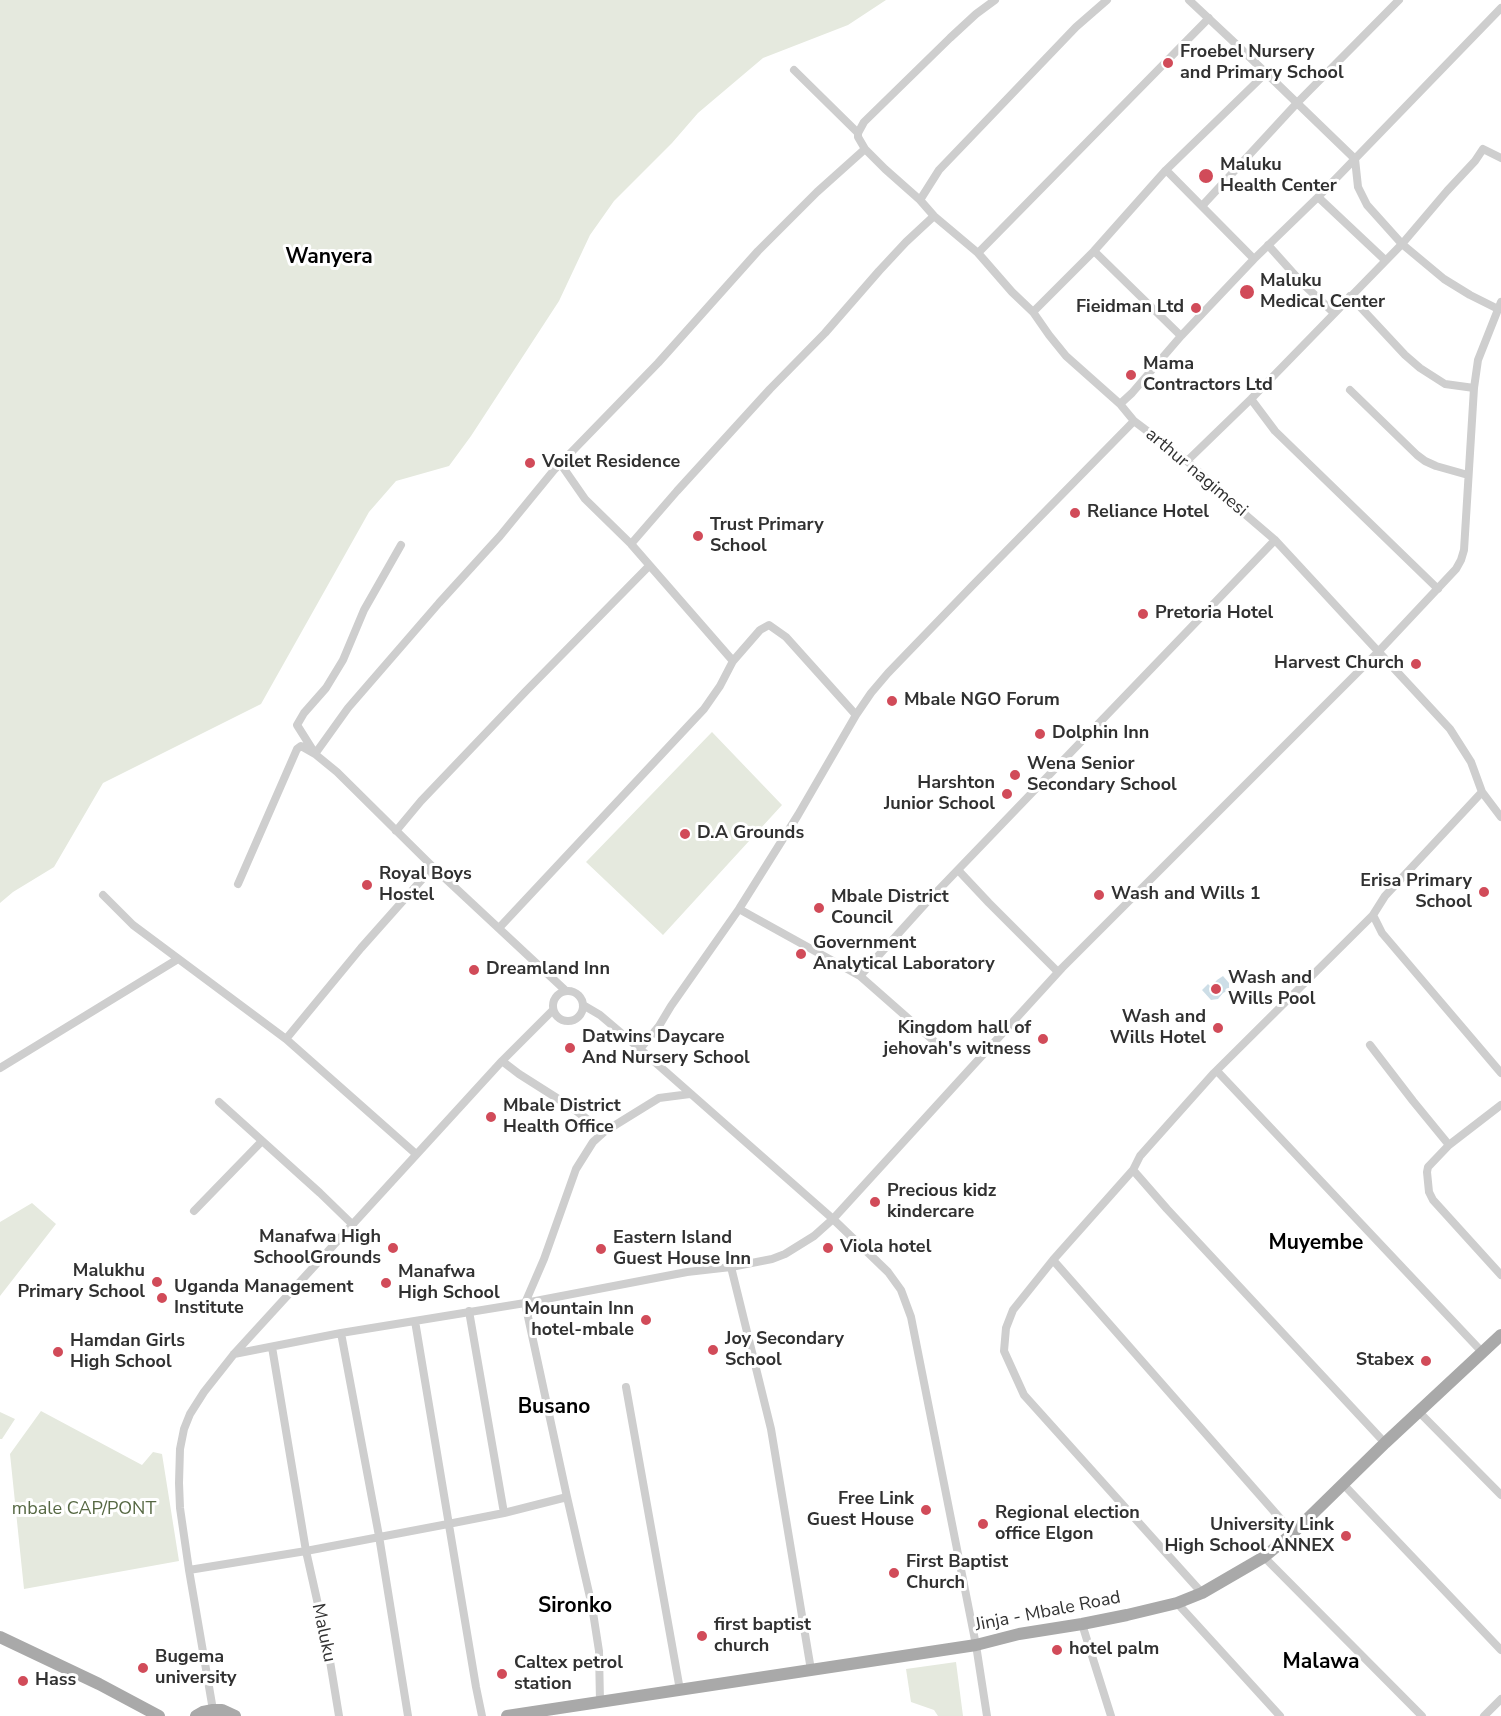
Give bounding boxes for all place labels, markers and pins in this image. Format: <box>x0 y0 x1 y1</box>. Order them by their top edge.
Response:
place label: Froebel Nursery and Primary School <box>1180 42 1344 84</box>
marker: Froebel Nursery and Primary School <box>1161 56 1175 70</box>
place label: Maluku Health Center <box>1220 155 1337 198</box>
marker: Maluku Health Center <box>1197 167 1215 185</box>
place label: Maluku Medical Center <box>1260 271 1385 314</box>
marker: Maluku Medical Center <box>1238 283 1256 301</box>
place label: Fieidman Ltd <box>1076 297 1184 319</box>
marker: Fieidman Ltd <box>1189 301 1203 315</box>
place label: Mama Contractors Ltd <box>1143 354 1273 397</box>
marker: Mama Contractors Ltd <box>1124 368 1138 382</box>
place label: Voilet Residence <box>542 452 680 474</box>
marker: Voilet Residence <box>523 456 537 470</box>
place label: Reliance Hotel <box>1087 502 1209 524</box>
marker: Reliance Hotel <box>1068 506 1082 520</box>
place label: Trust Primary School <box>710 515 824 558</box>
marker: Trust Primary School <box>691 529 705 543</box>
place label: Pretoria Hotel <box>1155 603 1273 625</box>
marker: Pretoria Hotel <box>1136 607 1150 621</box>
place label: Harvest Church <box>1274 653 1404 675</box>
marker: Harvest Church <box>1409 657 1423 671</box>
place label: Mbale NGO Forum <box>904 690 1060 712</box>
marker: Mbale NGO Forum <box>885 694 899 708</box>
place label: Dolphin Inn <box>1052 723 1149 745</box>
marker: Dolphin Inn <box>1033 727 1047 741</box>
place label: Wena Senior Secondary School <box>1027 754 1177 796</box>
marker: Wena Senior Secondary School <box>1008 768 1022 782</box>
place label: Harshton Junior School <box>884 773 995 816</box>
marker: Harshton Junior School <box>1000 787 1014 801</box>
place label: D.A Grounds <box>697 823 804 845</box>
marker: D.A Grounds <box>678 827 692 841</box>
place label: Royal Boys Hostel <box>379 864 472 906</box>
place label: Erisa Primary School <box>1360 871 1472 914</box>
marker: Royal Boys Hostel <box>360 878 374 892</box>
place label: Wash and Wills 1 <box>1111 884 1260 906</box>
marker: Erisa Primary School <box>1477 885 1491 899</box>
place label: Mbale District Council <box>831 887 949 930</box>
marker: Wash and Wills 1 <box>1092 888 1106 902</box>
marker: Mbale District Council <box>812 901 826 915</box>
place label: Government Analytical Laboratory <box>813 933 995 976</box>
marker: Government Analytical Laboratory <box>794 947 808 961</box>
place label: Dreamland Inn <box>486 959 610 981</box>
marker: Dreamland Inn <box>467 963 481 977</box>
place label: Wash and Wills Pool <box>1228 968 1315 1010</box>
marker: Wash and Wills Pool <box>1209 982 1223 996</box>
place label: Wash and Wills Hotel <box>1110 1007 1206 1050</box>
place label: Kingdom hall of jehovah's witness <box>883 1018 1031 1060</box>
marker: Wash and Wills Hotel <box>1211 1021 1225 1035</box>
place label: Datwins Daycare And Nursery School <box>582 1027 750 1070</box>
marker: Kingdom hall of jehovah's witness <box>1036 1032 1050 1046</box>
marker: Datwins Daycare And Nursery School <box>563 1041 577 1055</box>
place label: Mbale District Health Office <box>503 1096 621 1138</box>
marker: Mbale District Health Office <box>484 1110 498 1124</box>
place label: Precious kidz kindercare <box>887 1181 996 1224</box>
marker: Precious kidz kindercare <box>868 1195 882 1209</box>
place label: Manafwa High SchoolGrounds <box>253 1227 381 1270</box>
place label: Eastern Island Guest House Inn <box>613 1228 751 1270</box>
place label: Viola hotel <box>840 1237 931 1259</box>
marker: Manafwa High SchoolGrounds <box>386 1241 400 1255</box>
marker: Viola hotel <box>821 1241 835 1255</box>
marker: Eastern Island Guest House Inn <box>594 1242 608 1256</box>
place label: Malukhu Primary School <box>17 1261 145 1304</box>
place label: Manafwa High School <box>398 1262 500 1304</box>
marker: Malukhu Primary School <box>150 1275 164 1289</box>
marker: Manafwa High School <box>379 1276 393 1290</box>
place label: Uganda Management Institute <box>174 1277 353 1320</box>
marker: Uganda Management Institute <box>155 1291 169 1305</box>
place label: Mountain Inn hotel-mbale <box>524 1299 634 1342</box>
marker: Mountain Inn hotel-mbale <box>639 1313 653 1327</box>
place label: Joy Secondary School <box>725 1329 844 1372</box>
place label: Hamdan Girls High School <box>70 1331 185 1374</box>
marker: Joy Secondary School <box>706 1343 720 1357</box>
marker: Hamdan Girls High School <box>51 1345 65 1359</box>
place label: Stabex <box>1356 1350 1414 1372</box>
marker: Stabex <box>1419 1354 1433 1368</box>
place label: Free Link Guest House <box>807 1489 914 1532</box>
marker: Free Link Guest House <box>919 1503 933 1517</box>
place label: Regional election office Elgon <box>995 1503 1140 1546</box>
place label: University Link High School ANNEX <box>1164 1515 1334 1558</box>
marker: Regional election office Elgon <box>976 1517 990 1531</box>
marker: University Link High School ANNEX <box>1339 1529 1353 1543</box>
place label: First Baptist Church <box>906 1552 1008 1594</box>
marker: First Baptist Church <box>887 1566 901 1580</box>
place label: first baptist church <box>714 1615 811 1658</box>
marker: first baptist church <box>695 1629 709 1643</box>
place label: hotel palm <box>1069 1639 1159 1661</box>
marker: hotel palm <box>1050 1643 1064 1657</box>
place label: Bugema university <box>155 1647 236 1690</box>
place label: Caltex petrol station <box>514 1653 623 1696</box>
marker: Bugema university <box>136 1661 150 1675</box>
marker: Caltex petrol station <box>495 1667 509 1681</box>
place label: Hass <box>35 1670 76 1692</box>
marker: Hass <box>16 1674 30 1688</box>

